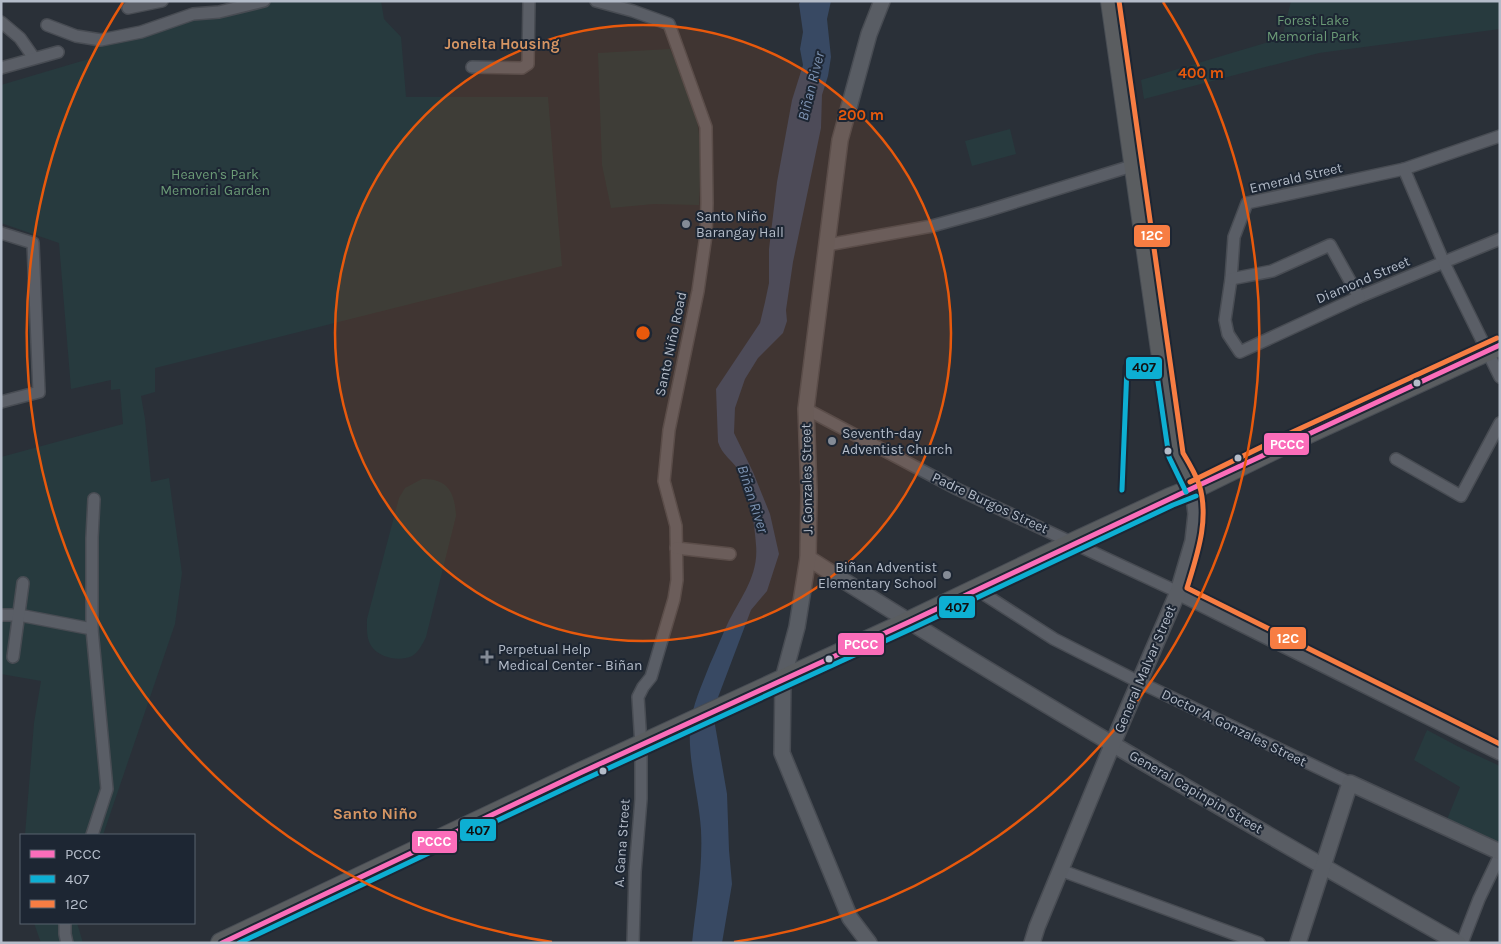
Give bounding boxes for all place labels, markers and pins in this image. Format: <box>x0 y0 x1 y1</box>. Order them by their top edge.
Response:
place label: Santo Niño Barangay Hall <box>696 208 784 241</box>
marker: Santo Niño Barangay Hall <box>680 218 692 230</box>
centre of rings <box>634 324 652 342</box>
unlabelled marker <box>1412 378 1422 388</box>
place label: Seventh-day Adventist Church <box>842 425 953 458</box>
marker: Seventh-day Adventist Church <box>826 435 838 447</box>
unlabelled marker <box>1163 446 1173 456</box>
unlabelled marker <box>1233 453 1243 463</box>
place label: Biñan Adventist Elementary School <box>818 559 937 592</box>
marker: Biñan Adventist Elementary School <box>941 569 953 581</box>
place label: Perpetual Help Medical Center - Biñan <box>498 641 642 674</box>
marker: Perpetual Help Medical Center - Biñan <box>480 650 494 664</box>
unlabelled marker <box>824 654 834 664</box>
unlabelled marker <box>598 766 608 776</box>

